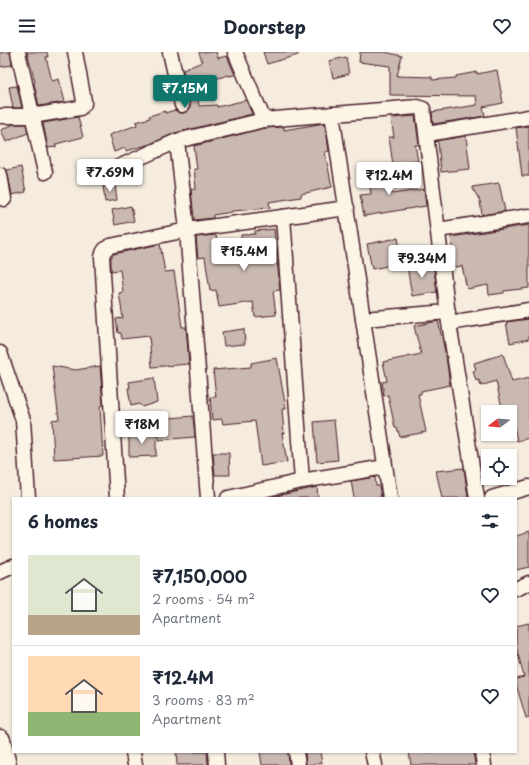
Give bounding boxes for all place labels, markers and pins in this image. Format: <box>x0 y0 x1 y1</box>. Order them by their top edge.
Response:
pin: ₹7.15M <box>152 75 218 109</box>
pin: ₹7.69M <box>77 159 143 193</box>
pin: ₹12.4M <box>356 162 422 196</box>
pin: ₹15.4M <box>211 238 277 272</box>
pin: ₹9.34M <box>389 245 455 279</box>
pin: ₹18M <box>118 411 166 445</box>

